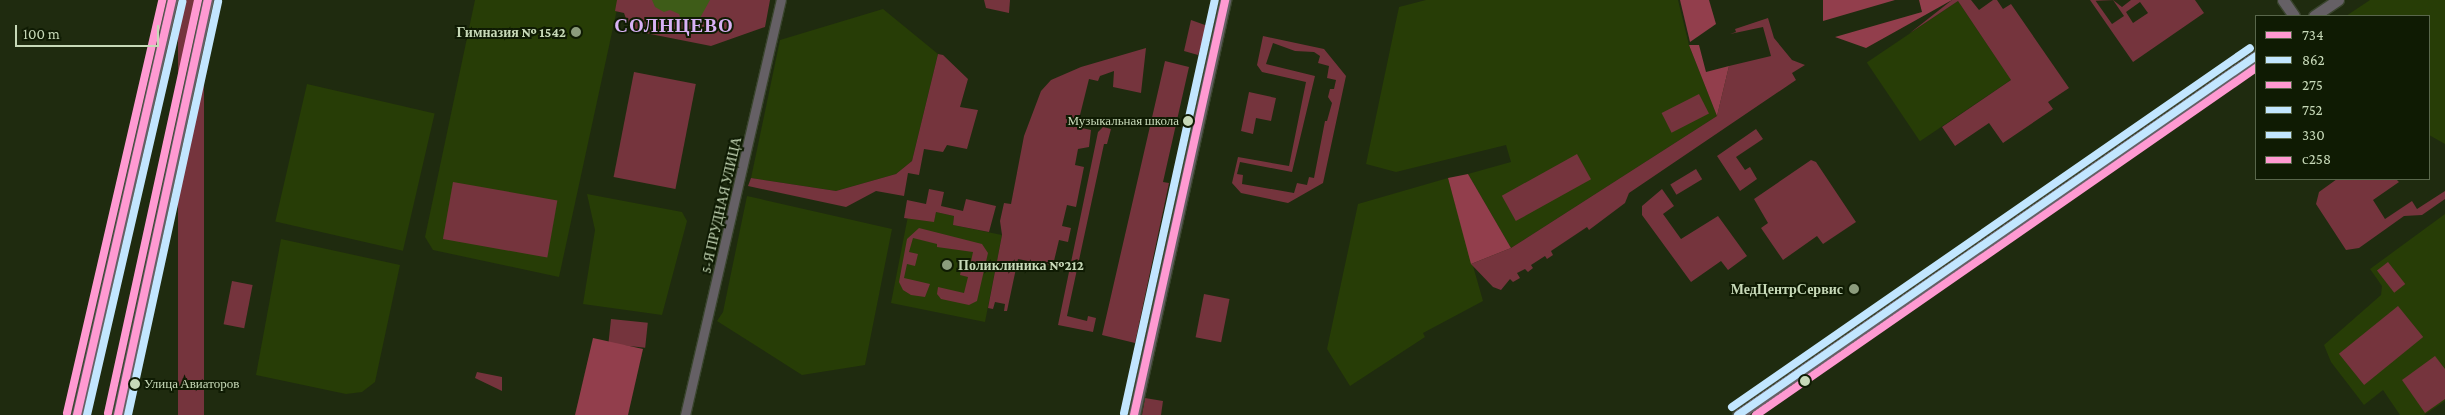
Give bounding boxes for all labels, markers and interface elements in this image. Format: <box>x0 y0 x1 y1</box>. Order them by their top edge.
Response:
scale bar <box>18 15 161 47</box>
district label: СОЛНЦЕВО <box>613 15 735 37</box>
legend <box>2255 15 2430 180</box>
place label: Гимназия № 1542 <box>457 24 566 40</box>
text: 100 m <box>23 26 60 42</box>
marker: Гимназия № 1542 <box>570 26 582 38</box>
text: 734 <box>2302 27 2324 43</box>
text: 862 <box>2302 52 2325 68</box>
text: 275 <box>2302 77 2323 93</box>
text: 752 <box>2302 102 2323 118</box>
place label: Музыкальная школа <box>1068 113 1179 129</box>
marker: Музыкальная школа <box>1183 116 1193 126</box>
text: 330 <box>2302 127 2325 143</box>
street label: 5-Я ПРУДНАЯ УЛИЦА <box>697 135 745 275</box>
text: с258 <box>2302 151 2331 167</box>
place label: Поликлиника №212 <box>958 257 1084 273</box>
marker: Поликлиника №212 <box>940 258 954 272</box>
place label: МедЦентрСервис <box>1731 281 1843 297</box>
marker: МедЦентрСервис <box>1847 282 1861 296</box>
place label: Улица Авиаторов <box>144 376 239 392</box>
unlabelled marker <box>1800 376 1810 386</box>
marker: Улица Авиаторов <box>130 379 140 389</box>

